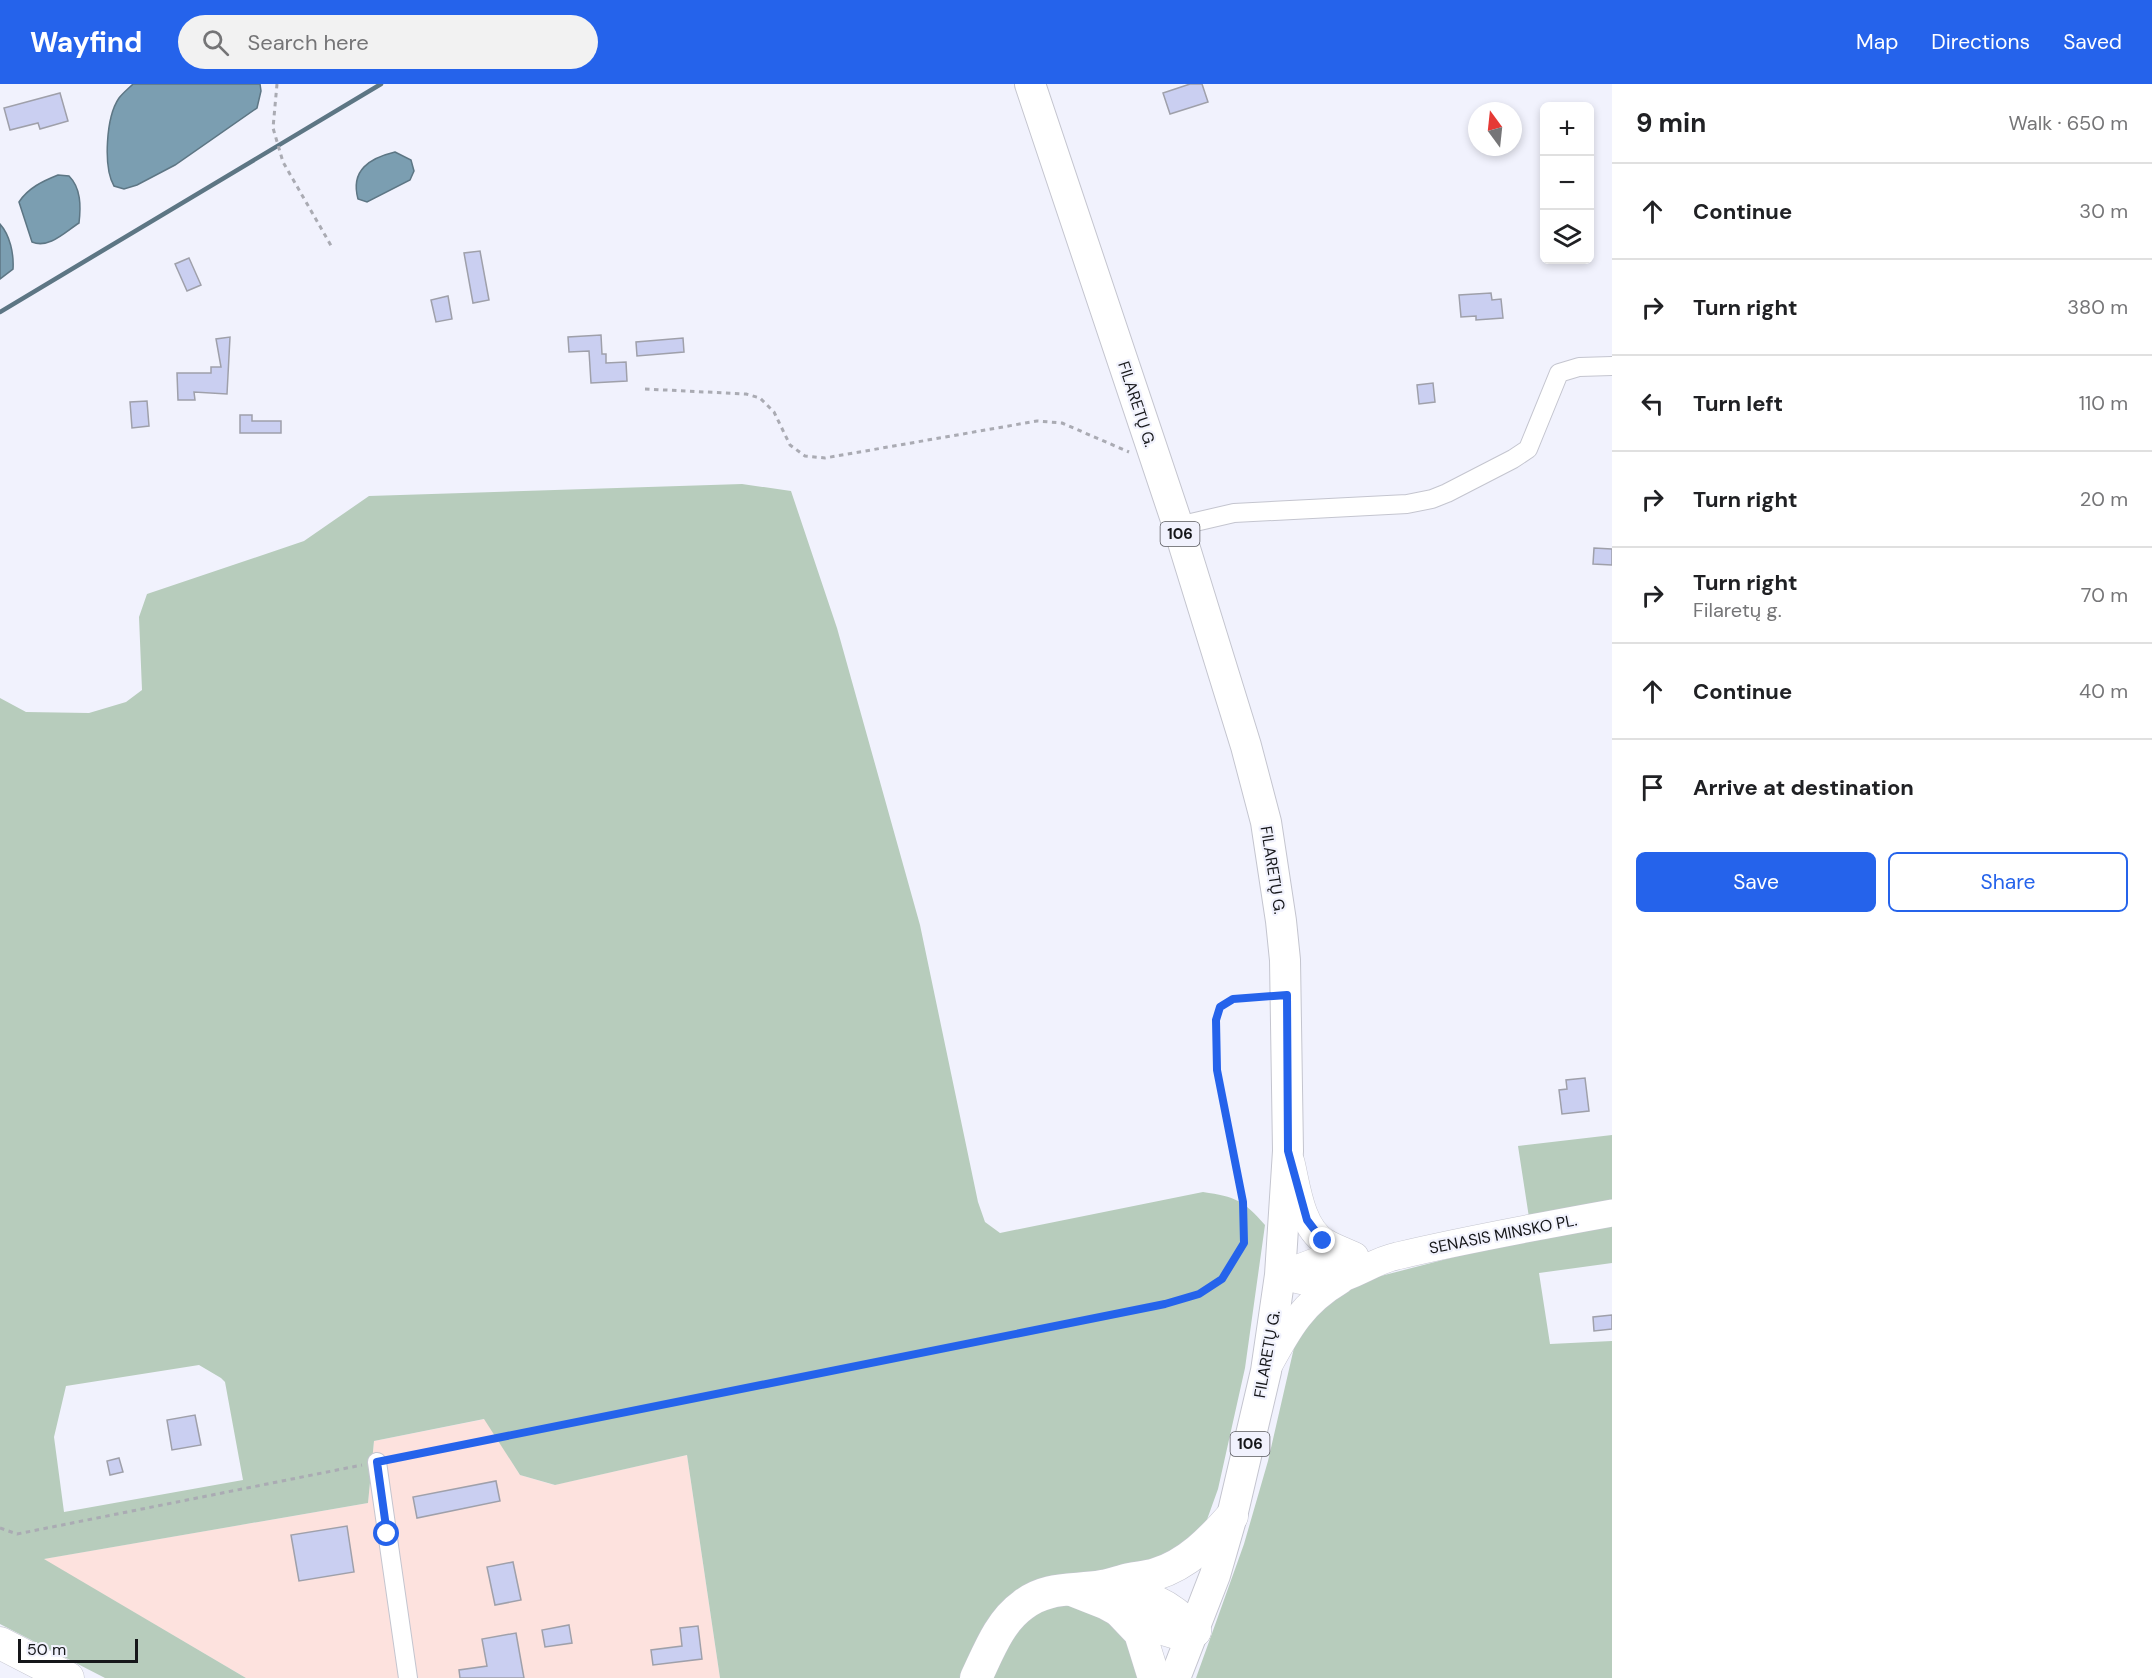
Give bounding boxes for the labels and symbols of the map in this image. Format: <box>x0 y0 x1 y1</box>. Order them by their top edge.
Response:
north arrow <box>1468 102 1522 156</box>
street label: FILARETŲ G. <box>1113 358 1161 450</box>
road number: 106 <box>1160 522 1200 546</box>
street label: FILARETŲ G. <box>1256 824 1290 916</box>
street label: SENASIS MINSKO PL. <box>1427 1209 1579 1259</box>
route end <box>1309 1227 1335 1253</box>
street label: FILARETŲ G. <box>1249 1308 1285 1400</box>
road number: 106 <box>1230 1432 1270 1456</box>
route start <box>373 1520 399 1546</box>
scale bar <box>18 1636 138 1664</box>

